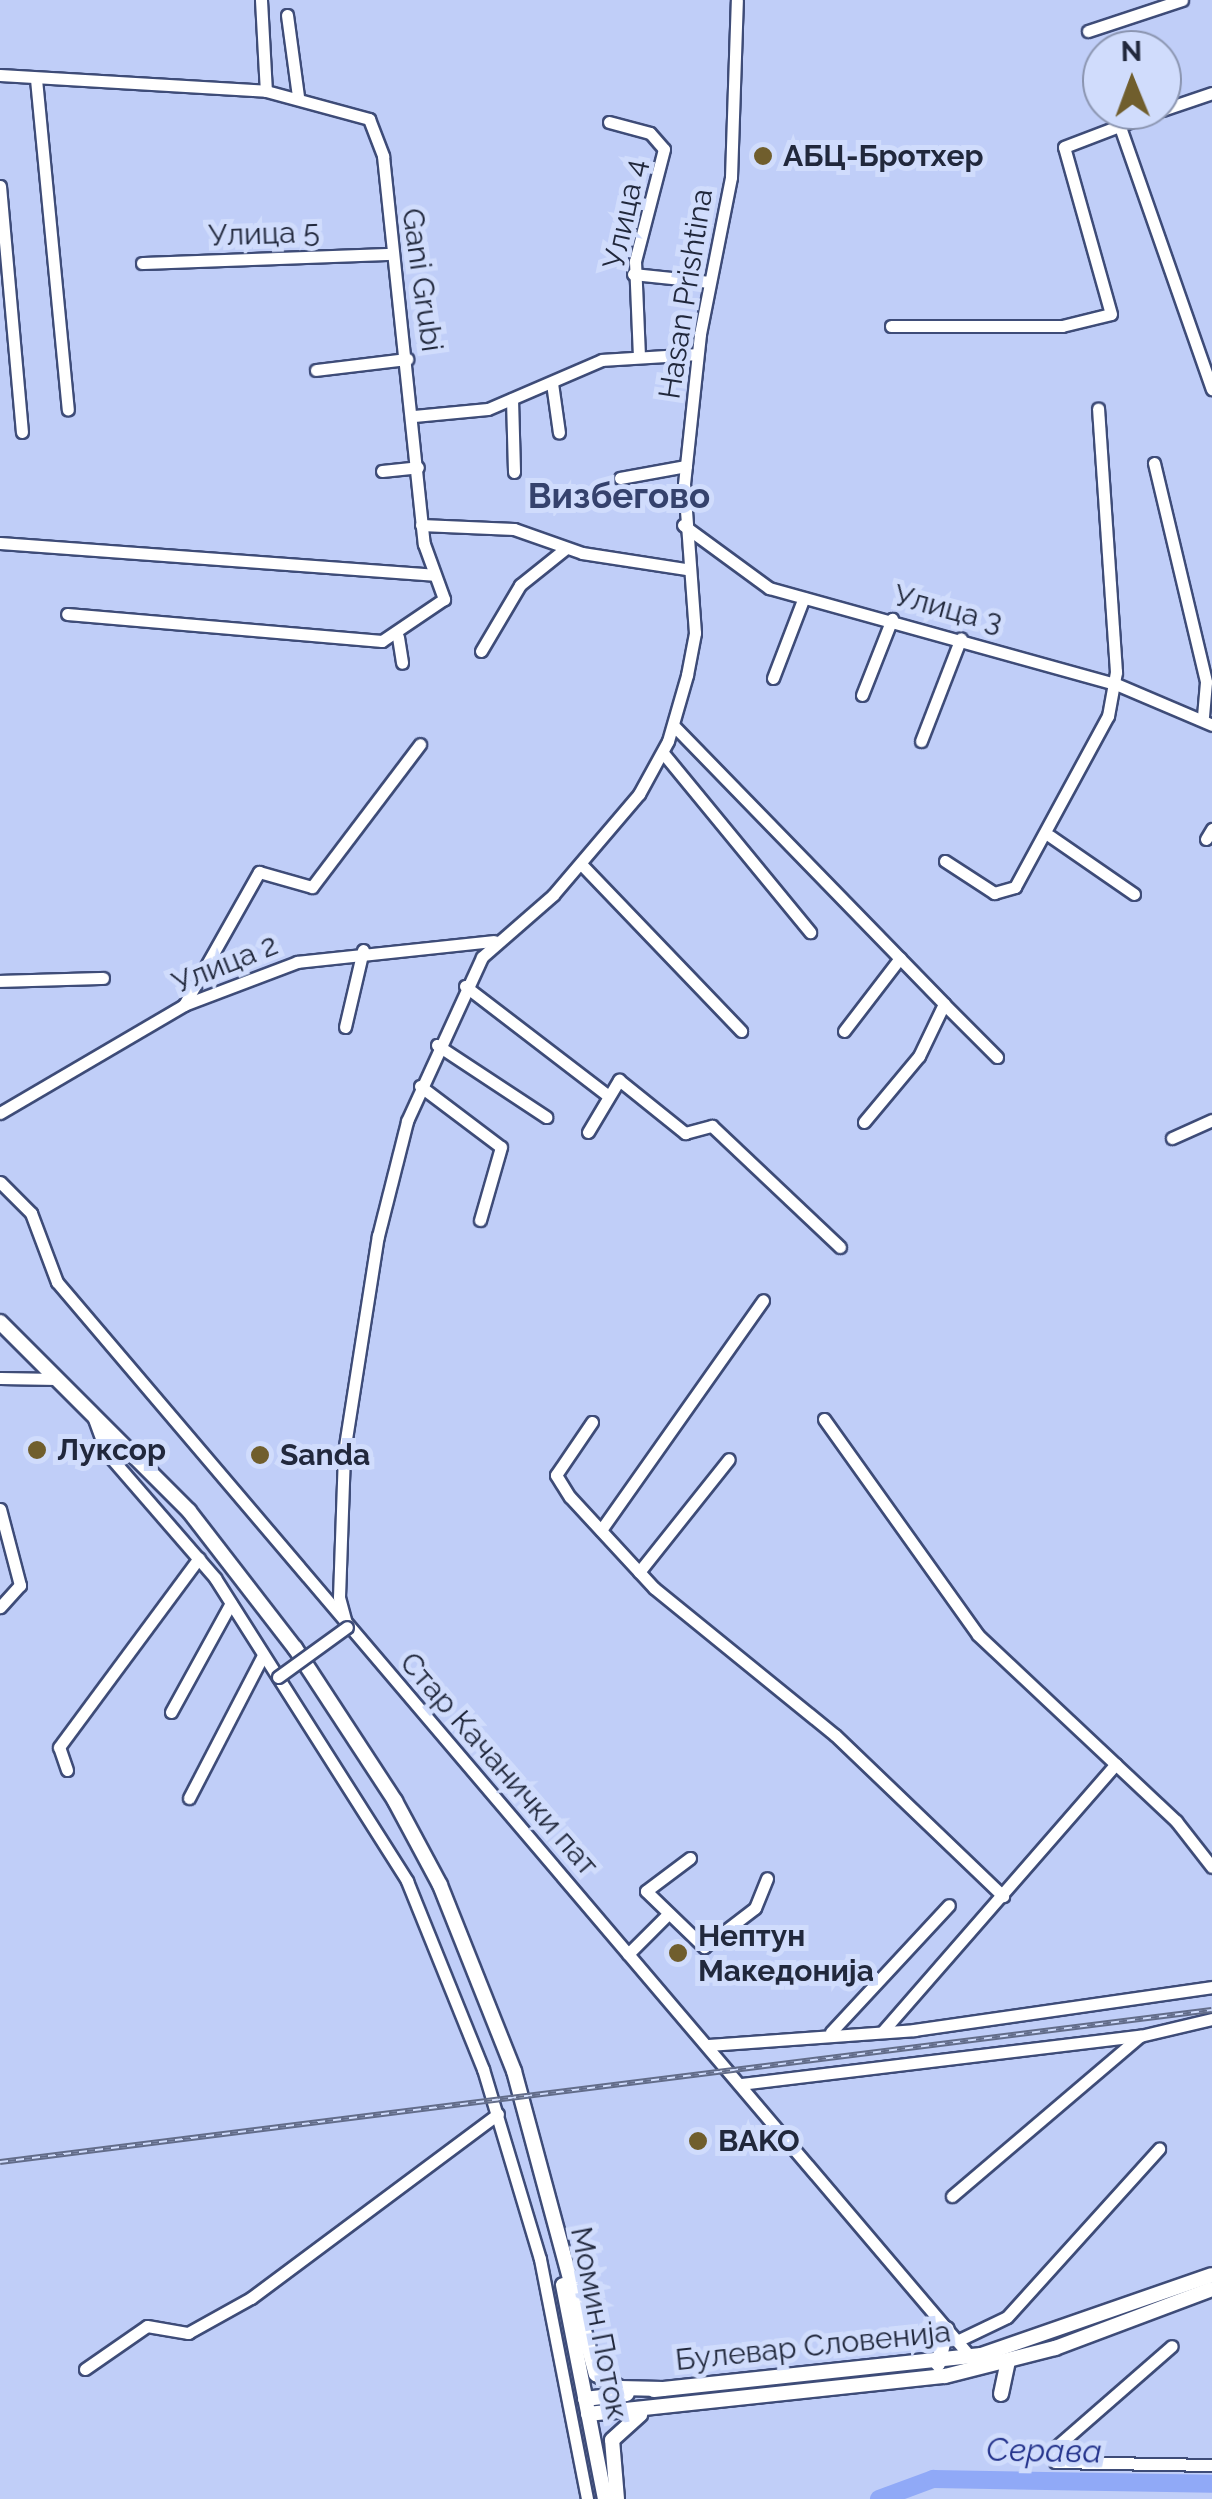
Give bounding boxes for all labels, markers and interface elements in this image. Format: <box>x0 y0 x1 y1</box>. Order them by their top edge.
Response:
north arrow <box>1082 30 1182 130</box>
text: N <box>1121 35 1142 68</box>
place label: АБЦ-Бротхер <box>783 138 983 174</box>
marker: АБЦ-Бротхер <box>752 145 774 167</box>
street label: Улица 4 <box>596 156 654 272</box>
street label: Hasan Prishtina <box>652 186 720 402</box>
street label: Gani Grubi <box>394 206 450 354</box>
street label: Улица 5 <box>208 214 320 254</box>
district label: Визбегово <box>528 475 710 517</box>
street label: Улица 3 <box>890 577 1006 641</box>
street label: Улица 2 <box>167 927 283 1001</box>
place label: Луксор <box>57 1432 166 1468</box>
place label: Sanda <box>280 1437 370 1473</box>
marker: Луксор <box>26 1439 48 1461</box>
marker: Sanda <box>249 1444 271 1466</box>
street label: Стар Качанички пат <box>392 1645 606 1883</box>
place label: Нептун Македонија <box>698 1918 874 1988</box>
marker: Нептун Македонија <box>667 1942 689 1964</box>
place label: BAKO <box>718 2123 800 2159</box>
marker: BAKO <box>687 2130 709 2152</box>
street label: Момин Поток <box>563 2224 635 2422</box>
street label: Булевар Словенија <box>674 2314 952 2378</box>
water label: Серава <box>986 2431 1102 2471</box>

